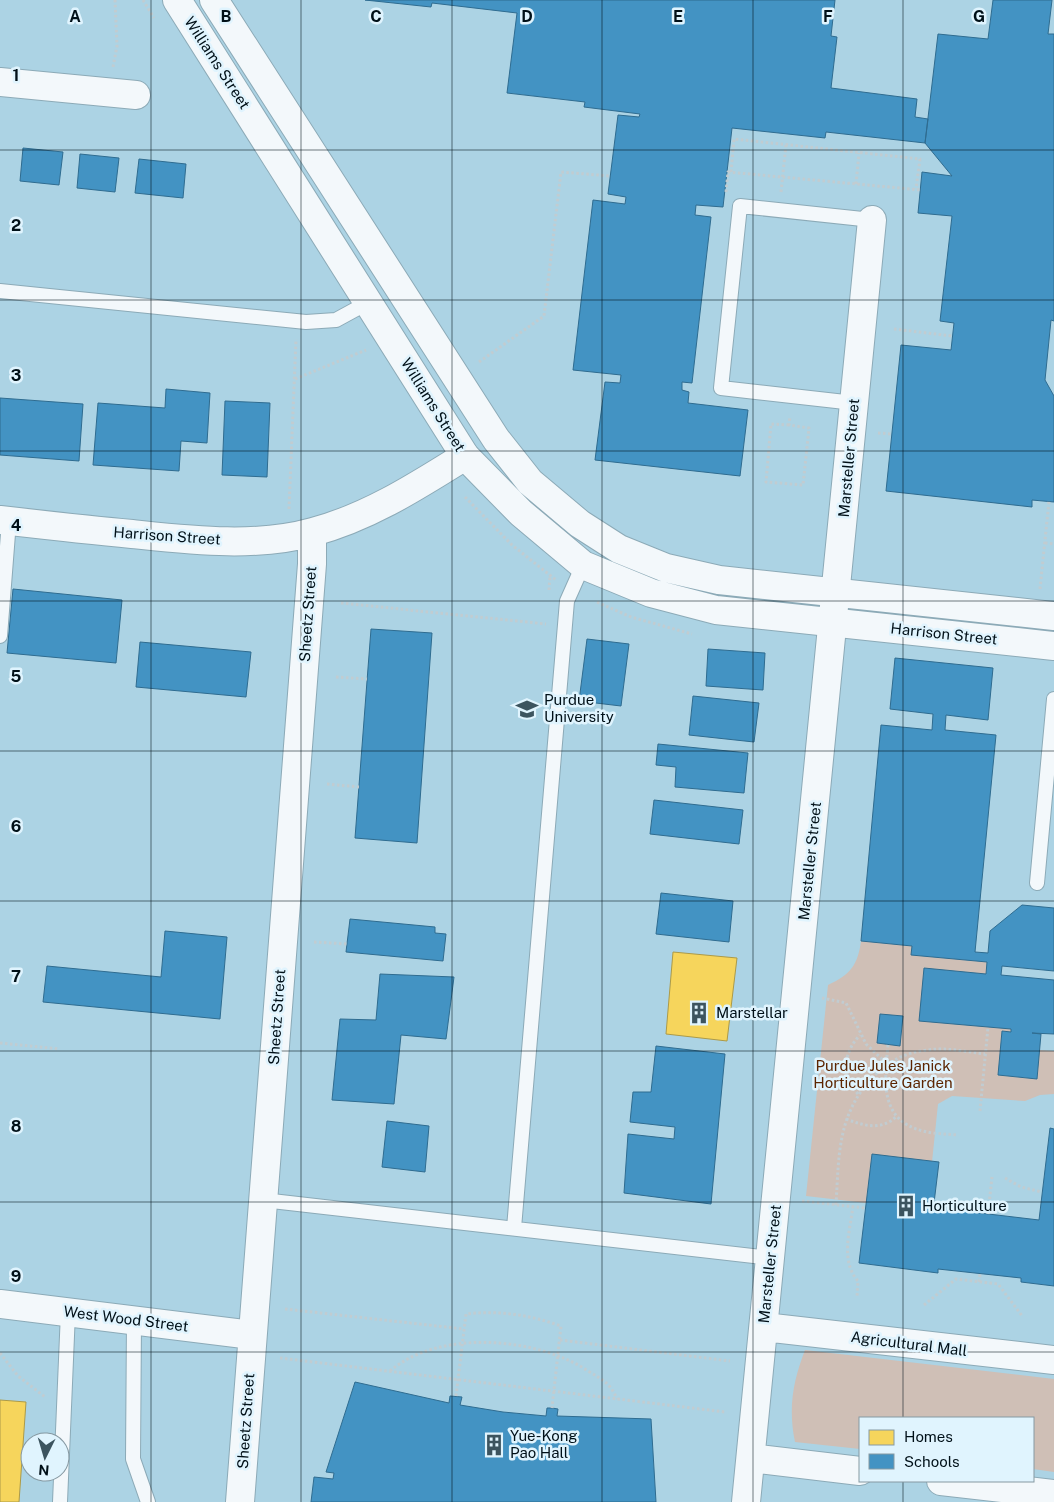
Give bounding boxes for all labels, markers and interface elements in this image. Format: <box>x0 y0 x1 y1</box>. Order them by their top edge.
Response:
text: A <box>69 7 81 26</box>
text: B <box>221 7 232 26</box>
text: C <box>370 7 382 26</box>
text: D <box>521 7 533 26</box>
text: E <box>673 7 683 26</box>
text: F <box>823 7 833 26</box>
text: G <box>973 7 985 26</box>
street label: Williams Street <box>181 13 254 112</box>
text: 1 <box>13 66 19 85</box>
text: 2 <box>11 216 21 235</box>
street label: Williams Street <box>398 355 469 455</box>
text: 3 <box>11 366 21 385</box>
street label: Marsteller Street <box>835 398 862 518</box>
text: 4 <box>11 516 22 535</box>
street label: Harrison Street <box>113 523 221 548</box>
street label: Sheetz Street <box>296 565 319 662</box>
street label: Harrison Street <box>890 619 998 648</box>
text: 5 <box>11 667 22 686</box>
place label: Purdue University <box>544 691 614 725</box>
school or university icon: Purdue University <box>514 696 540 722</box>
street label: Marsteller Street <box>795 801 824 921</box>
text: 6 <box>11 817 21 836</box>
text: 7 <box>11 967 21 986</box>
street label: Sheetz Street <box>265 968 288 1065</box>
building icon: Marstellar <box>686 1000 712 1026</box>
place label: Marstellar <box>716 1004 788 1021</box>
park label: Purdue Jules Janick Horticulture Garden <box>813 1057 953 1091</box>
text: 8 <box>11 1117 22 1136</box>
building icon: Horticulture <box>893 1193 919 1219</box>
place label: Horticulture <box>922 1197 1007 1214</box>
street label: Marsteller Street <box>755 1204 784 1324</box>
text: 9 <box>11 1267 21 1286</box>
street label: West Wood Street <box>63 1302 190 1335</box>
street label: Agricultural Mall <box>850 1328 968 1359</box>
street label: Sheetz Street <box>234 1372 257 1469</box>
legend <box>859 1417 1034 1482</box>
place label: Yue-Kong Pao Hall <box>510 1427 578 1461</box>
text: Homes <box>904 1428 953 1445</box>
north arrow <box>20 1432 70 1482</box>
building icon: Yue-Kong Pao Hall <box>481 1432 507 1458</box>
text: Schools <box>904 1453 960 1470</box>
text: N <box>38 1462 50 1478</box>

